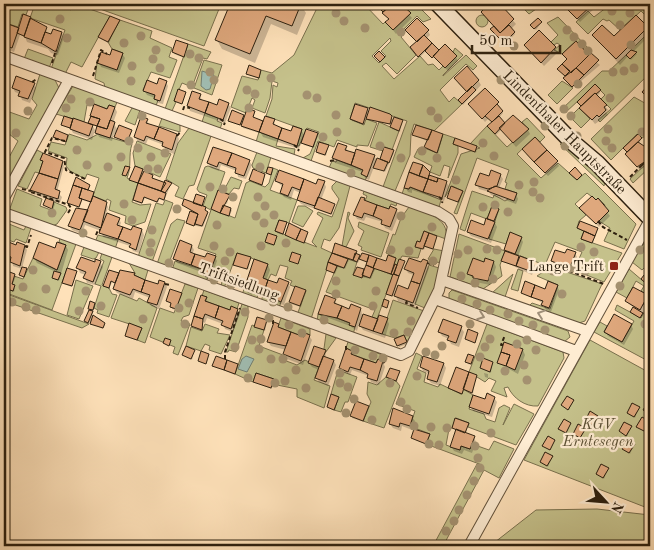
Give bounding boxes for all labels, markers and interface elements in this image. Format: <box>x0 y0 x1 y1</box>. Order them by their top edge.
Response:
scale bar <box>472 22 559 54</box>
text: 50 m <box>479 34 513 49</box>
street label: Lindenthaler Hauptstraße <box>499 69 629 198</box>
place label: Lange Trift <box>528 260 604 275</box>
marker: Lange Trift <box>608 260 620 272</box>
street label: Triftsiedlung <box>196 261 281 304</box>
one-way arrow <box>476 310 484 320</box>
one-way arrow <box>538 310 546 320</box>
park label: KGV Erntesegen <box>562 418 634 450</box>
north arrow <box>582 478 632 528</box>
text: N <box>608 499 625 515</box>

